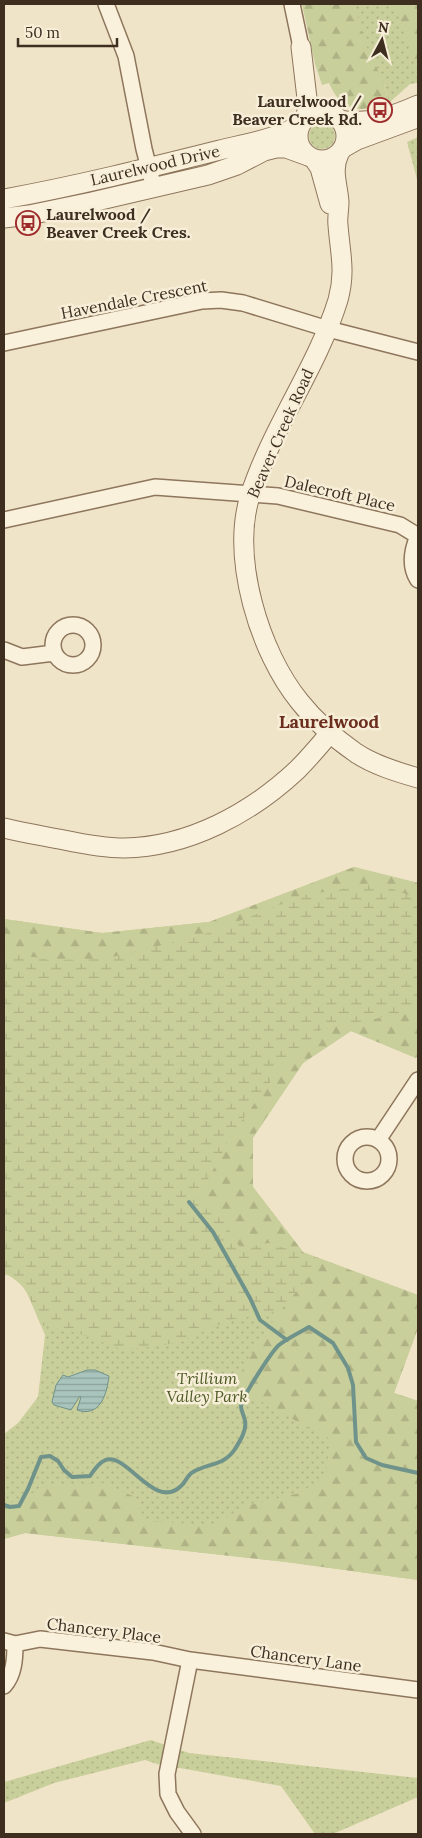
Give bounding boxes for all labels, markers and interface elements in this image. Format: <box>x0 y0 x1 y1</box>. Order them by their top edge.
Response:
scale bar <box>18 15 116 47</box>
north arrow <box>357 15 407 65</box>
text: N <box>377 18 390 37</box>
text: 50 m <box>25 23 60 42</box>
place label: Laurelwood / Beaver Creek Rd. <box>232 91 362 129</box>
bus stop icon: Laurelwood / Beaver Creek Rd. <box>367 97 393 123</box>
street label: Laurelwood Drive <box>88 140 222 190</box>
place label: Laurelwood / Beaver Creek Cres. <box>46 204 191 242</box>
bus stop icon: Laurelwood / Beaver Creek Cres. <box>15 210 41 236</box>
street label: Havendale Crescent <box>59 275 210 323</box>
street label: Beaver Creek Road <box>242 365 318 501</box>
street label: Dalecroft Place <box>283 471 398 516</box>
district label: Laurelwood <box>279 710 380 733</box>
park label: Trillium Valley Park <box>167 1368 247 1406</box>
street label: Chancery Place <box>46 1613 163 1647</box>
street label: Chancery Lane <box>249 1640 363 1676</box>

